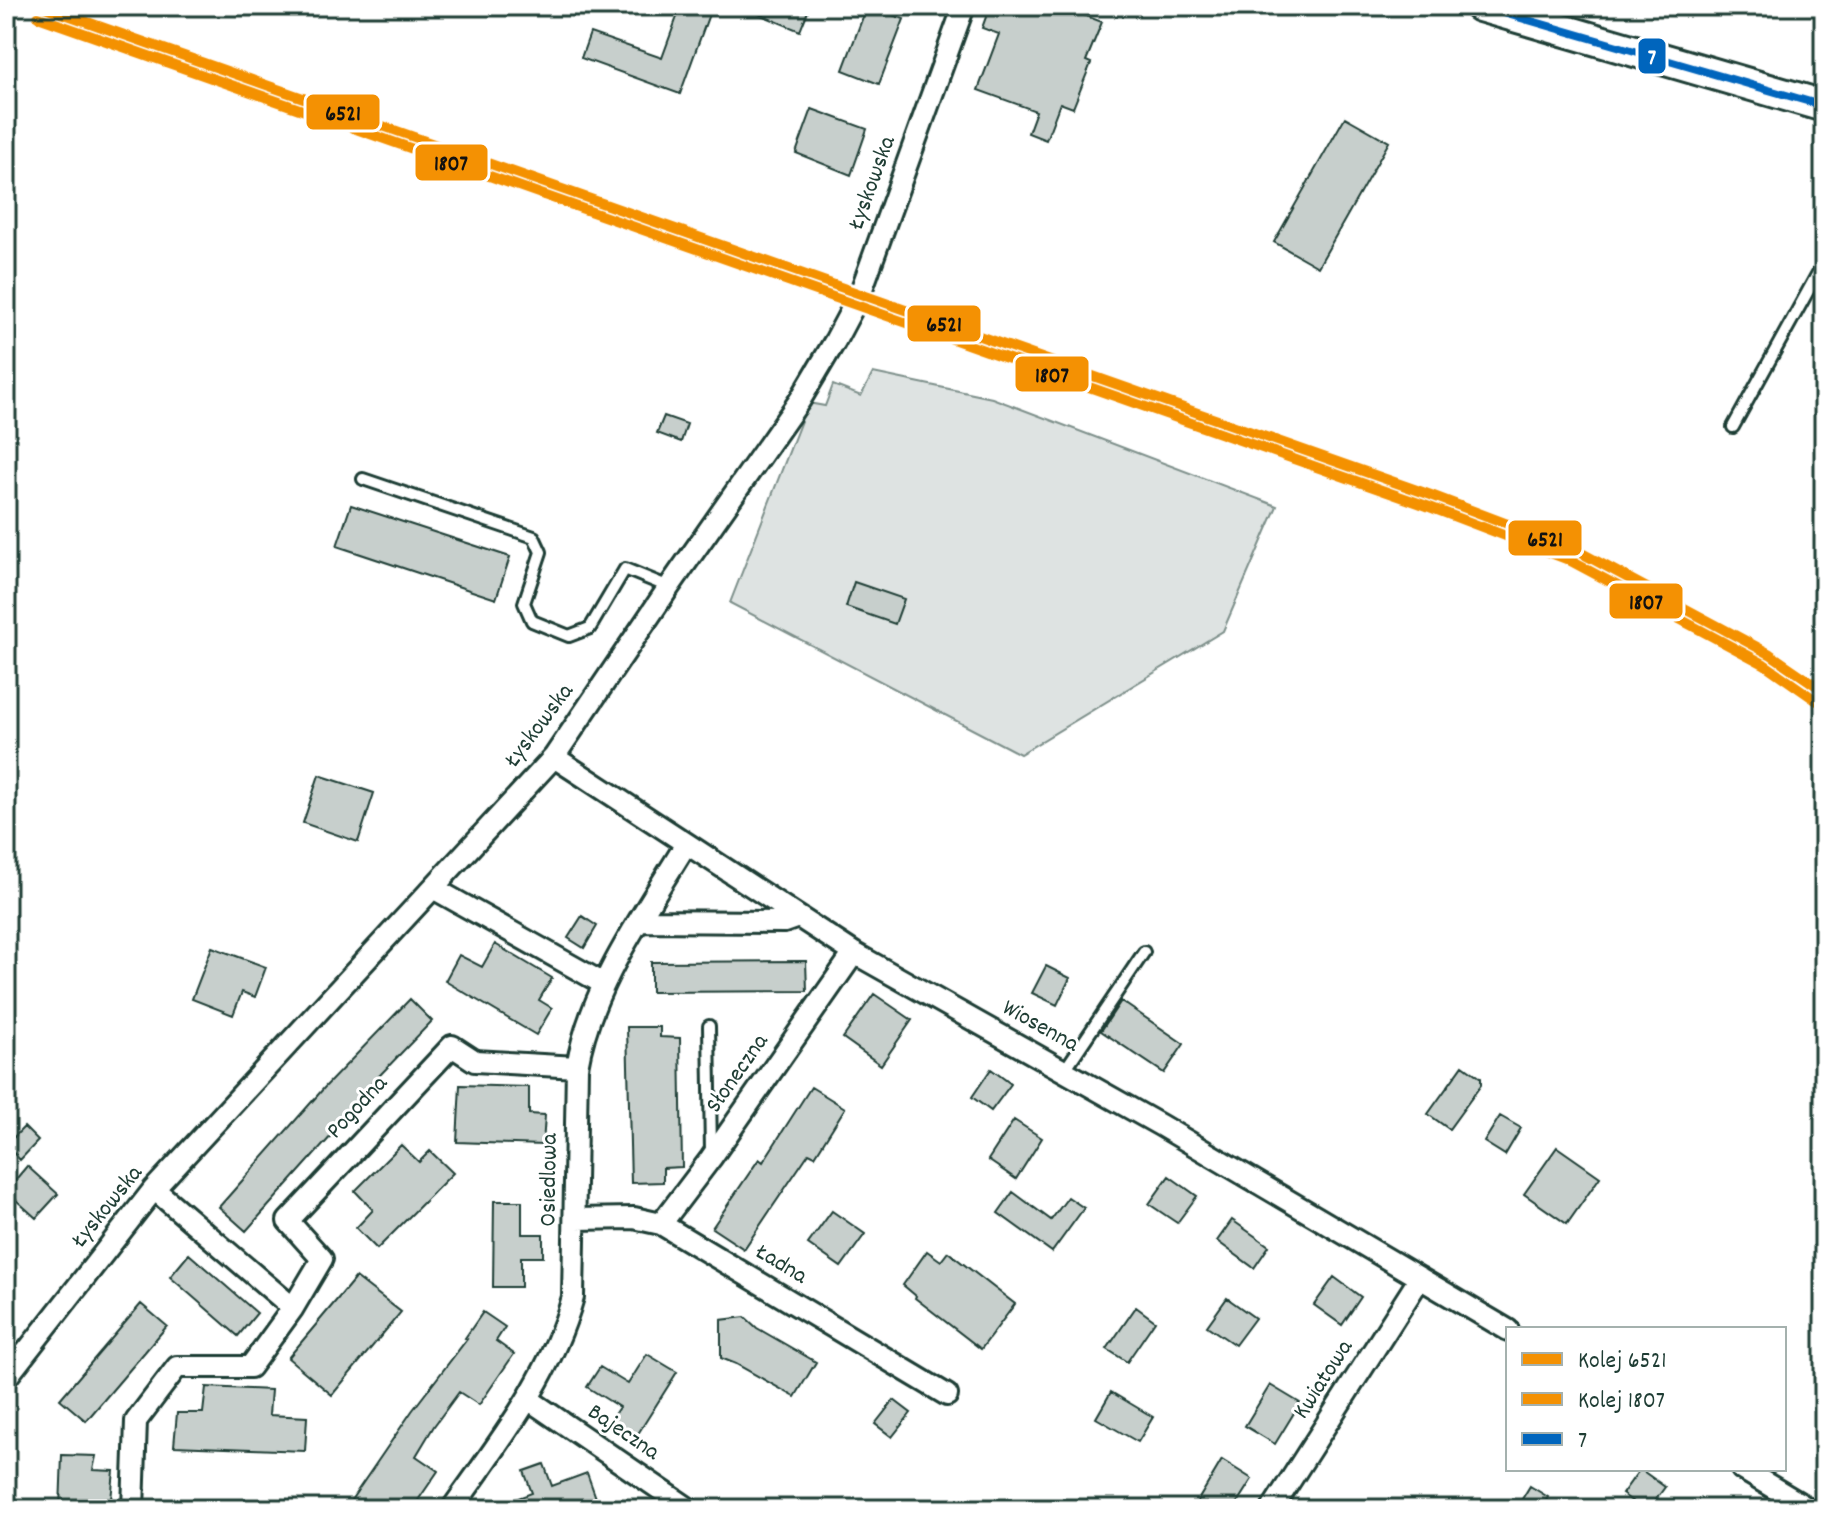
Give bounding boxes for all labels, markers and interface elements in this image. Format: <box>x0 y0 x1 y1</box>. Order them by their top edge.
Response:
line badge: 7 <box>1637 37 1667 75</box>
text: 7 <box>1648 44 1657 75</box>
line badge: 6521 <box>305 93 381 131</box>
text: 6521 <box>325 100 361 131</box>
street label: Łyskowska <box>840 131 906 235</box>
line badge: 1807 <box>414 143 489 182</box>
text: 1807 <box>434 150 469 181</box>
line badge: 6521 <box>906 304 982 343</box>
text: 6521 <box>926 311 962 342</box>
line badge: 1807 <box>1014 355 1090 393</box>
text: 1807 <box>1035 362 1070 393</box>
line badge: 6521 <box>1507 519 1583 557</box>
text: 6521 <box>1527 526 1563 557</box>
line badge: 1807 <box>1608 582 1684 620</box>
text: 1807 <box>1629 589 1664 620</box>
street label: Łyskowska <box>497 676 583 776</box>
street label: Wiosenna <box>995 992 1085 1062</box>
street label: Słoneczna <box>698 1027 778 1121</box>
street label: Pogodna <box>320 1068 397 1148</box>
street label: Osiedlowa <box>532 1132 568 1227</box>
street label: Łyskowska <box>64 1158 152 1256</box>
street label: Ładna <box>748 1236 814 1294</box>
legend <box>1506 1327 1786 1471</box>
street label: Kwiatowa <box>1286 1333 1363 1426</box>
text: Kolej 6521 <box>1578 1345 1666 1379</box>
text: Kolej 1807 <box>1578 1385 1665 1419</box>
street label: Bajeczna <box>580 1396 667 1470</box>
text: 7 <box>1578 1425 1587 1459</box>

